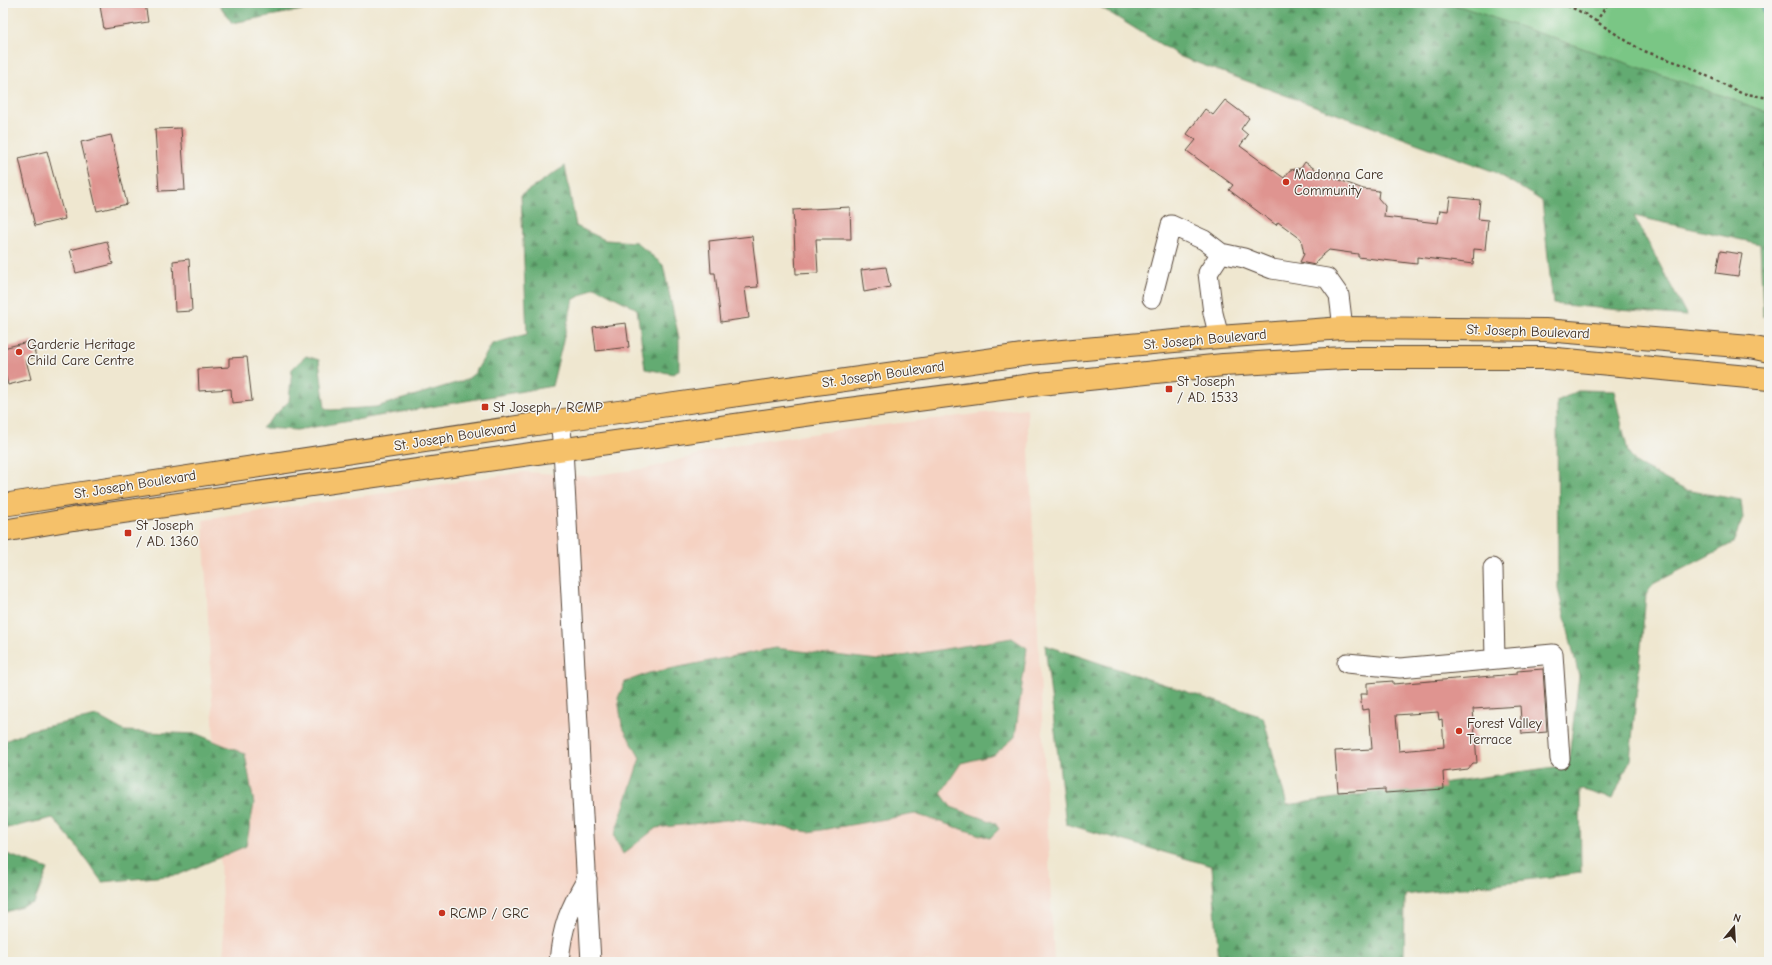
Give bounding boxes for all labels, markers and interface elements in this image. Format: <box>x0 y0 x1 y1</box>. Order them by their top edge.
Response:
place label: Madonna Care Community <box>1294 166 1383 199</box>
marker: Madonna Care Community <box>1281 177 1291 187</box>
street label: St. Joseph Boulevard <box>1466 321 1590 342</box>
street label: St. Joseph Boulevard <box>1143 326 1267 353</box>
place label: Garderie Heritage Child Care Centre <box>27 336 135 369</box>
marker: Garderie Heritage Child Care Centre <box>14 347 24 357</box>
street label: St. Joseph Boulevard <box>821 357 945 391</box>
place label: St Joseph / AD. 1533 <box>1177 373 1238 406</box>
marker: St Joseph / AD. 1533 <box>1164 384 1174 394</box>
place label: St Joseph / RCMP <box>493 399 603 416</box>
marker: St Joseph / RCMP <box>480 402 490 412</box>
street label: St. Joseph Boulevard <box>393 418 517 455</box>
street label: St. Joseph Boulevard <box>73 466 197 503</box>
place label: St Joseph / AD. 1360 <box>136 517 199 550</box>
marker: St Joseph / AD. 1360 <box>123 528 133 538</box>
place label: Forest Valley Terrace <box>1467 715 1543 748</box>
marker: Forest Valley Terrace <box>1454 726 1464 736</box>
place label: RCMP / GRC <box>450 905 529 922</box>
north arrow <box>1714 907 1754 947</box>
marker: RCMP / GRC <box>437 908 447 918</box>
text: N <box>1732 911 1742 925</box>

